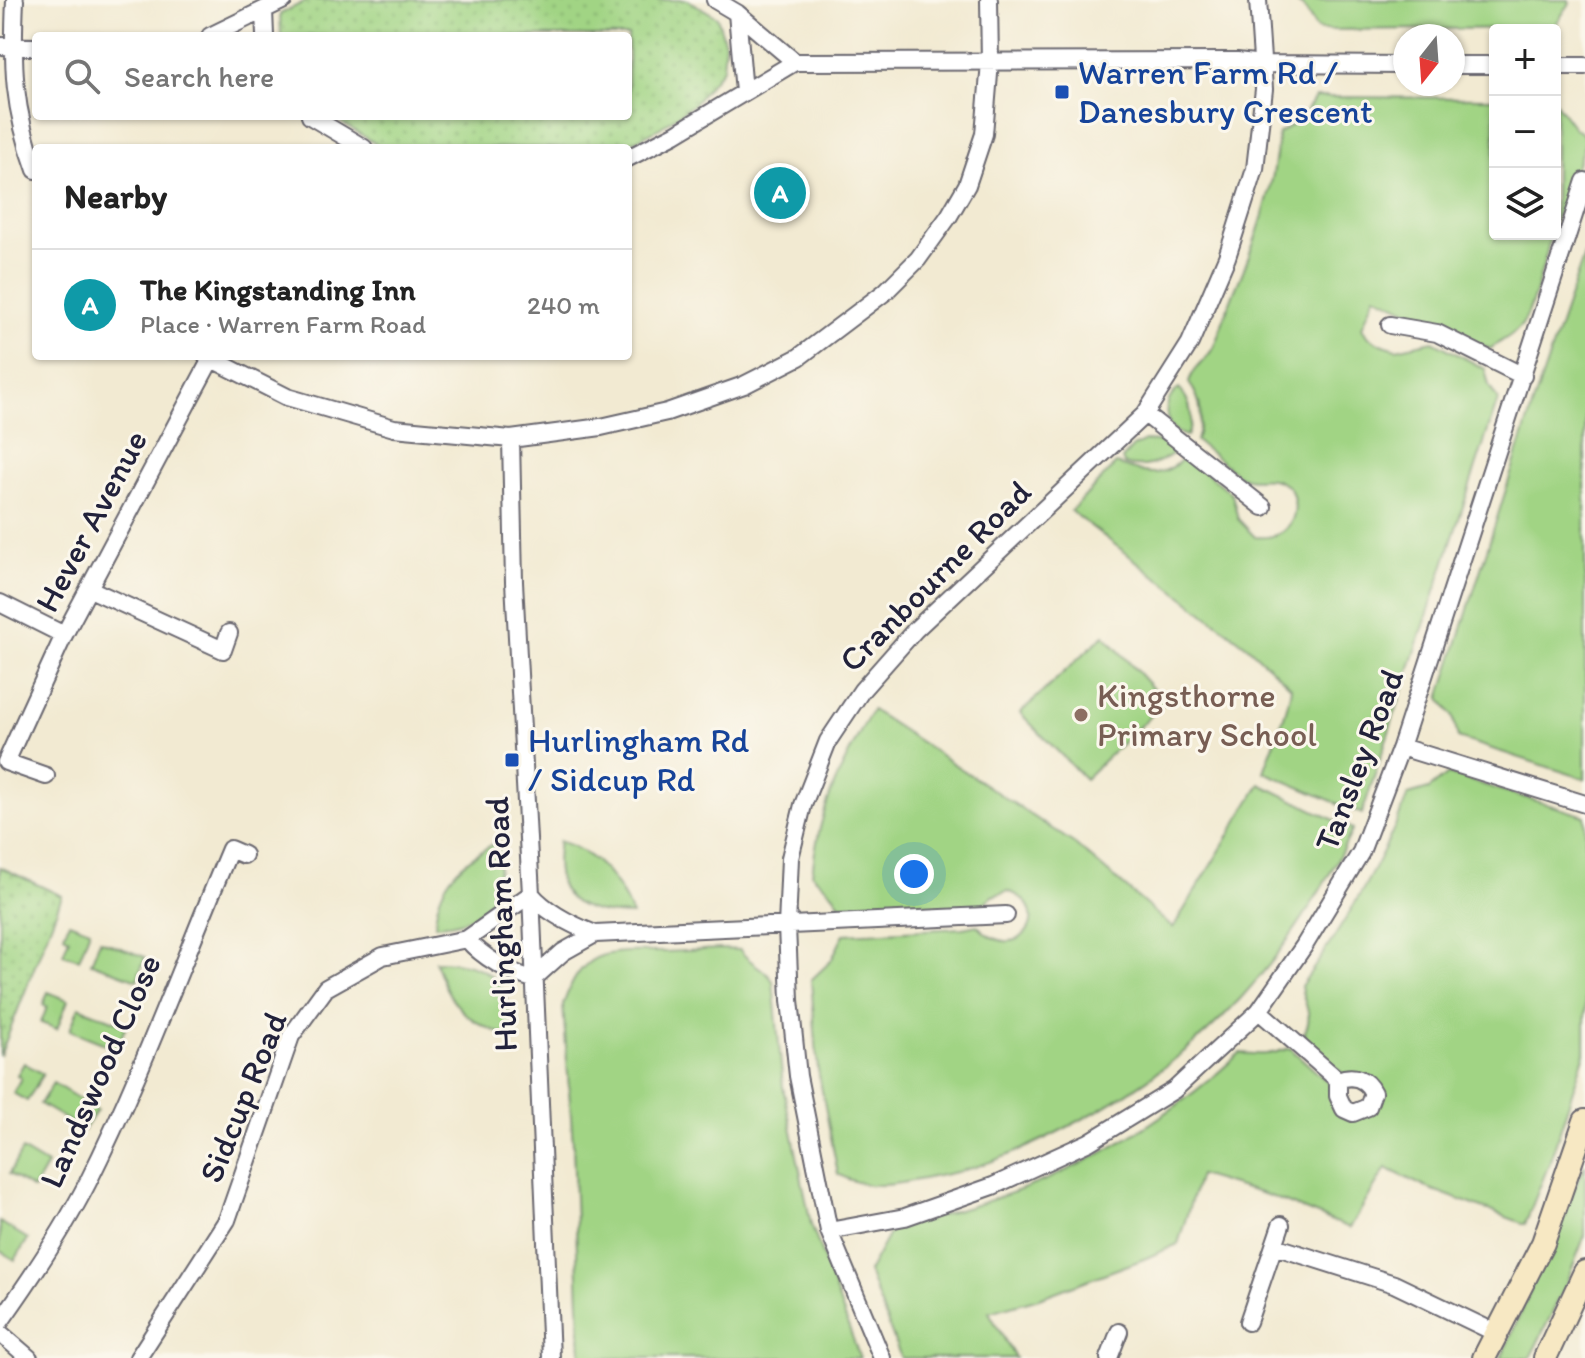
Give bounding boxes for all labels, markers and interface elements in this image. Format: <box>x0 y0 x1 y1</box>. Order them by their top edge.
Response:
north arrow <box>1393 24 1465 96</box>
map controls <box>1489 24 1561 240</box>
button: + <box>1489 24 1561 96</box>
search box <box>32 32 632 120</box>
place label: Warren Farm Rd / Danesbury Crescent <box>1078 52 1373 132</box>
icon: search <box>60 54 104 98</box>
text: Search here <box>124 58 274 95</box>
marker: Warren Farm Rd / Danesbury Crescent <box>1053 83 1071 101</box>
button: − <box>1489 96 1561 168</box>
pin: A <box>754 163 806 223</box>
button: layers <box>1489 168 1561 240</box>
text: Nearby <box>64 176 167 217</box>
text: The Kingstanding Inn <box>140 271 416 308</box>
text: A <box>82 289 98 321</box>
text: 240 m <box>527 289 600 321</box>
text: Place · Warren Farm Road <box>140 308 426 340</box>
street label: Hever Avenue <box>26 423 156 619</box>
street label: Cranbourne Road <box>831 471 1040 680</box>
street label: Tansley Road <box>1306 664 1412 856</box>
place label: Kingsthorne Primary School <box>1097 675 1317 755</box>
marker: Kingsthorne Primary School <box>1072 706 1090 724</box>
place label: Hurlingham Rd / Sidcup Rd <box>528 720 750 800</box>
marker: Hurlingham Rd / Sidcup Rd <box>503 751 521 769</box>
street label: Hurlingham Road <box>476 795 526 1052</box>
your location <box>894 854 934 894</box>
street label: Landswood Close <box>30 948 170 1194</box>
street label: Sidcup Road <box>190 1005 296 1188</box>

